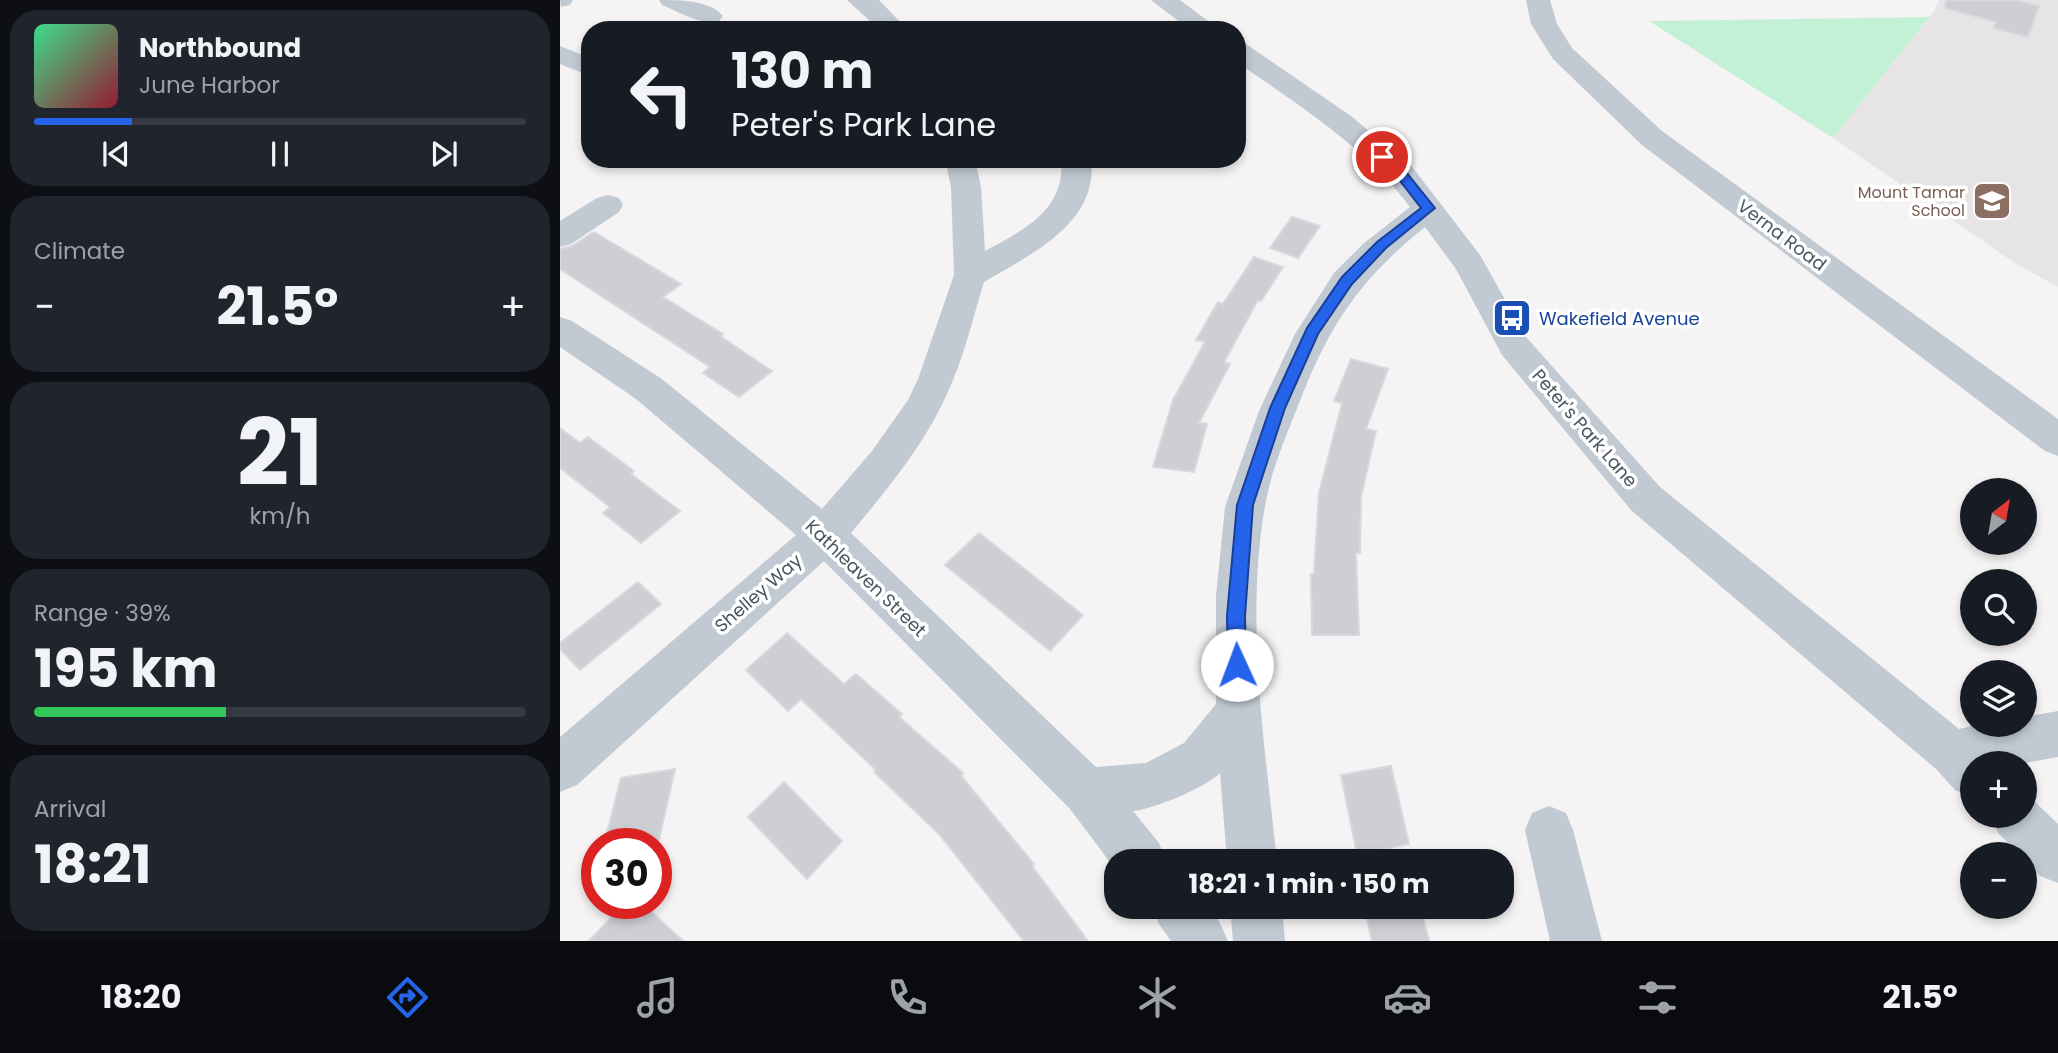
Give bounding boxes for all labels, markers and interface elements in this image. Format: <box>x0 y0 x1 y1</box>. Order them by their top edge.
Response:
text: Northbound <box>139 30 301 66</box>
text: 130 m <box>731 37 873 105</box>
icon: left <box>616 49 707 140</box>
text: June Harbor <box>139 69 280 101</box>
text: Peter's Park Lane <box>731 102 996 147</box>
pin <box>1352 127 1412 187</box>
icon: previous <box>97 135 135 173</box>
icon: pause <box>261 135 299 173</box>
icon: next <box>425 135 463 173</box>
icon: arrive <box>1363 138 1401 176</box>
school or university icon: Mount Tamar School <box>1971 180 2013 222</box>
place label: Mount Tamar School <box>1858 181 1965 222</box>
street label: Verna Road <box>1732 193 1832 277</box>
text: Climate <box>34 235 125 267</box>
text: 21.5° <box>217 270 338 343</box>
text: − <box>34 280 55 333</box>
text: + <box>500 280 526 333</box>
bus stop icon: Wakefield Avenue <box>1491 297 1533 339</box>
place label: Wakefield Avenue <box>1539 306 1700 331</box>
street label: Peter's Park Lane <box>1527 364 1643 492</box>
text: 21 <box>237 389 323 517</box>
north arrow <box>1960 478 2037 555</box>
map controls <box>1960 478 2037 919</box>
text: km/h <box>249 500 311 532</box>
street label: Kathleaven Street <box>800 514 932 642</box>
street label: Shelley Way <box>709 548 807 638</box>
button: search <box>1960 569 2037 646</box>
text: Range · 39% <box>34 597 171 629</box>
position arrow <box>1200 628 1274 702</box>
text: 195 km <box>34 632 218 705</box>
button: layers <box>1960 660 2037 737</box>
button: + <box>1960 751 2037 828</box>
text: Arrival <box>34 793 106 825</box>
text: 18:21 <box>34 828 151 901</box>
speed limit sign: 30 <box>581 828 672 919</box>
button: − <box>1960 842 2037 919</box>
text: 18:21 · 1 min · 150 m <box>1189 866 1429 902</box>
icon: directions <box>383 973 432 1022</box>
icon: music <box>633 973 682 1022</box>
icon: phone <box>883 973 932 1022</box>
icon: climate <box>1133 973 1182 1022</box>
icon: car <box>1383 973 1432 1022</box>
icon: filters <box>1633 973 1682 1022</box>
text: 18:20 <box>101 974 182 1019</box>
text: 21.5° <box>1883 974 1957 1019</box>

